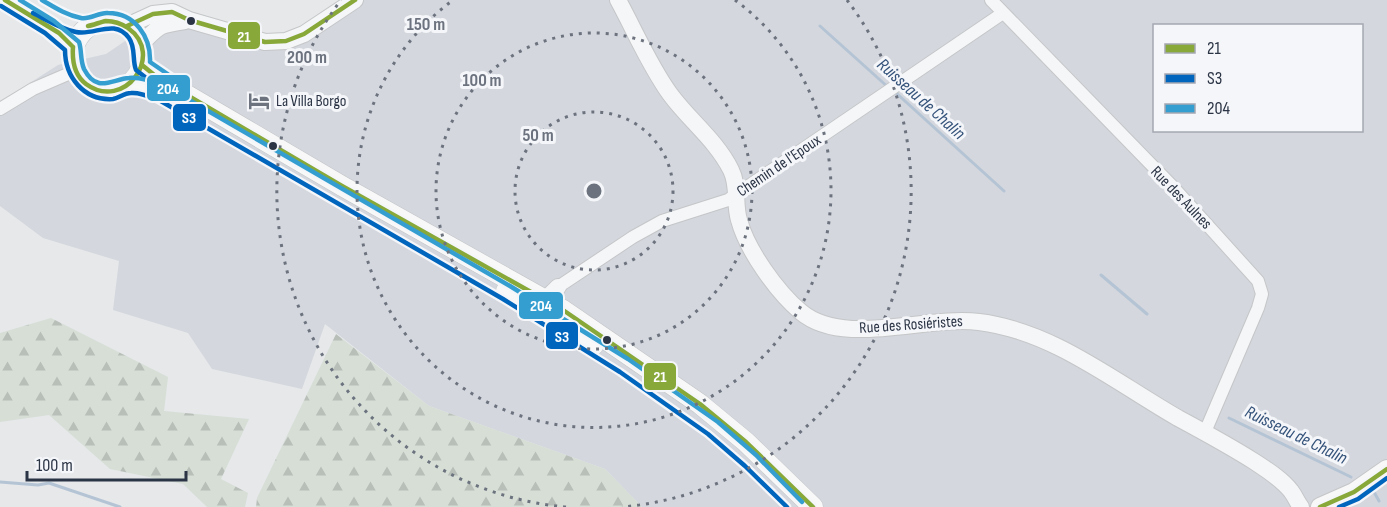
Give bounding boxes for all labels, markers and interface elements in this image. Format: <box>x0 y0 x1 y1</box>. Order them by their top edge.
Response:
text: 150 m <box>407 14 445 35</box>
unlabelled marker <box>185 15 197 27</box>
line badge: 21 <box>227 21 261 50</box>
legend <box>1153 24 1363 132</box>
text: 21 <box>237 28 251 47</box>
text: 21 <box>1207 38 1221 59</box>
text: 200 m <box>287 47 327 68</box>
water label: Ruisseau de Chalin <box>873 54 970 144</box>
text: S3 <box>1207 68 1222 89</box>
text: 100 m <box>463 70 502 91</box>
line badge: 204 <box>146 74 191 102</box>
text: 204 <box>157 80 180 99</box>
hotel icon: La Villa Borgo <box>247 89 271 113</box>
place label: La Villa Borgo <box>276 92 346 111</box>
text: 204 <box>1207 98 1230 119</box>
line badge: S3 <box>172 103 207 132</box>
text: S3 <box>182 109 196 128</box>
text: 50 m <box>522 125 554 146</box>
street label: Chemin de l'Epoux <box>733 131 825 201</box>
unlabelled marker <box>267 140 279 152</box>
street label: Rue des Aulnes <box>1146 163 1216 234</box>
centre of rings <box>584 181 604 201</box>
line badge: 204 <box>518 291 564 320</box>
text: 204 <box>530 297 553 316</box>
street label: Rue des Rosiéristes <box>859 312 964 338</box>
line badge: S3 <box>545 321 579 350</box>
text: S3 <box>555 328 569 347</box>
unlabelled marker <box>601 334 613 346</box>
line badge: 21 <box>643 362 677 391</box>
text: 21 <box>653 368 667 387</box>
water label: Ruisseau de Chalin <box>1242 401 1351 469</box>
scale bar <box>27 444 186 482</box>
text: 100 m <box>36 455 73 476</box>

